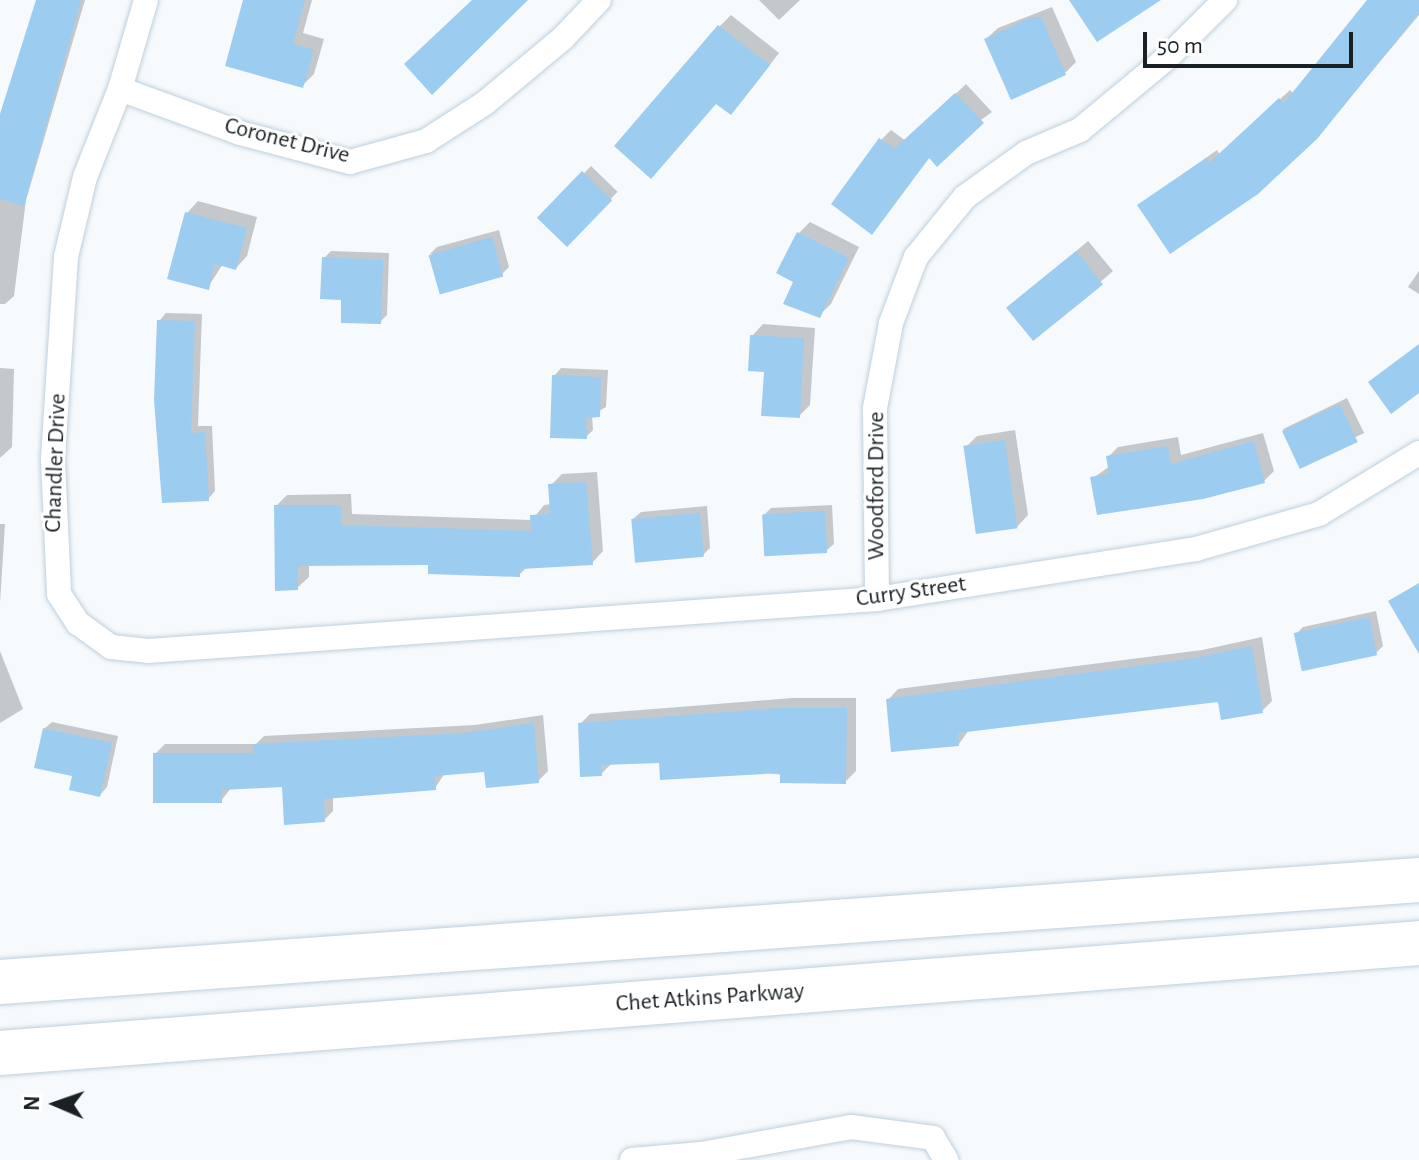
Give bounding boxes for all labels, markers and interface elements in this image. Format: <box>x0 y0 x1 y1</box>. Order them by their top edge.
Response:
scale bar <box>1147 16 1357 66</box>
text: 50 m <box>1157 34 1203 58</box>
street label: Coronet Drive <box>222 112 352 170</box>
street label: Chandler Drive <box>39 393 73 533</box>
street label: Woodford Drive <box>863 412 891 560</box>
street label: Curry Street <box>854 570 968 614</box>
street label: Chet Atkins Parkway <box>615 977 805 1019</box>
north arrow <box>16 1064 96 1144</box>
text: N <box>21 1095 43 1111</box>

